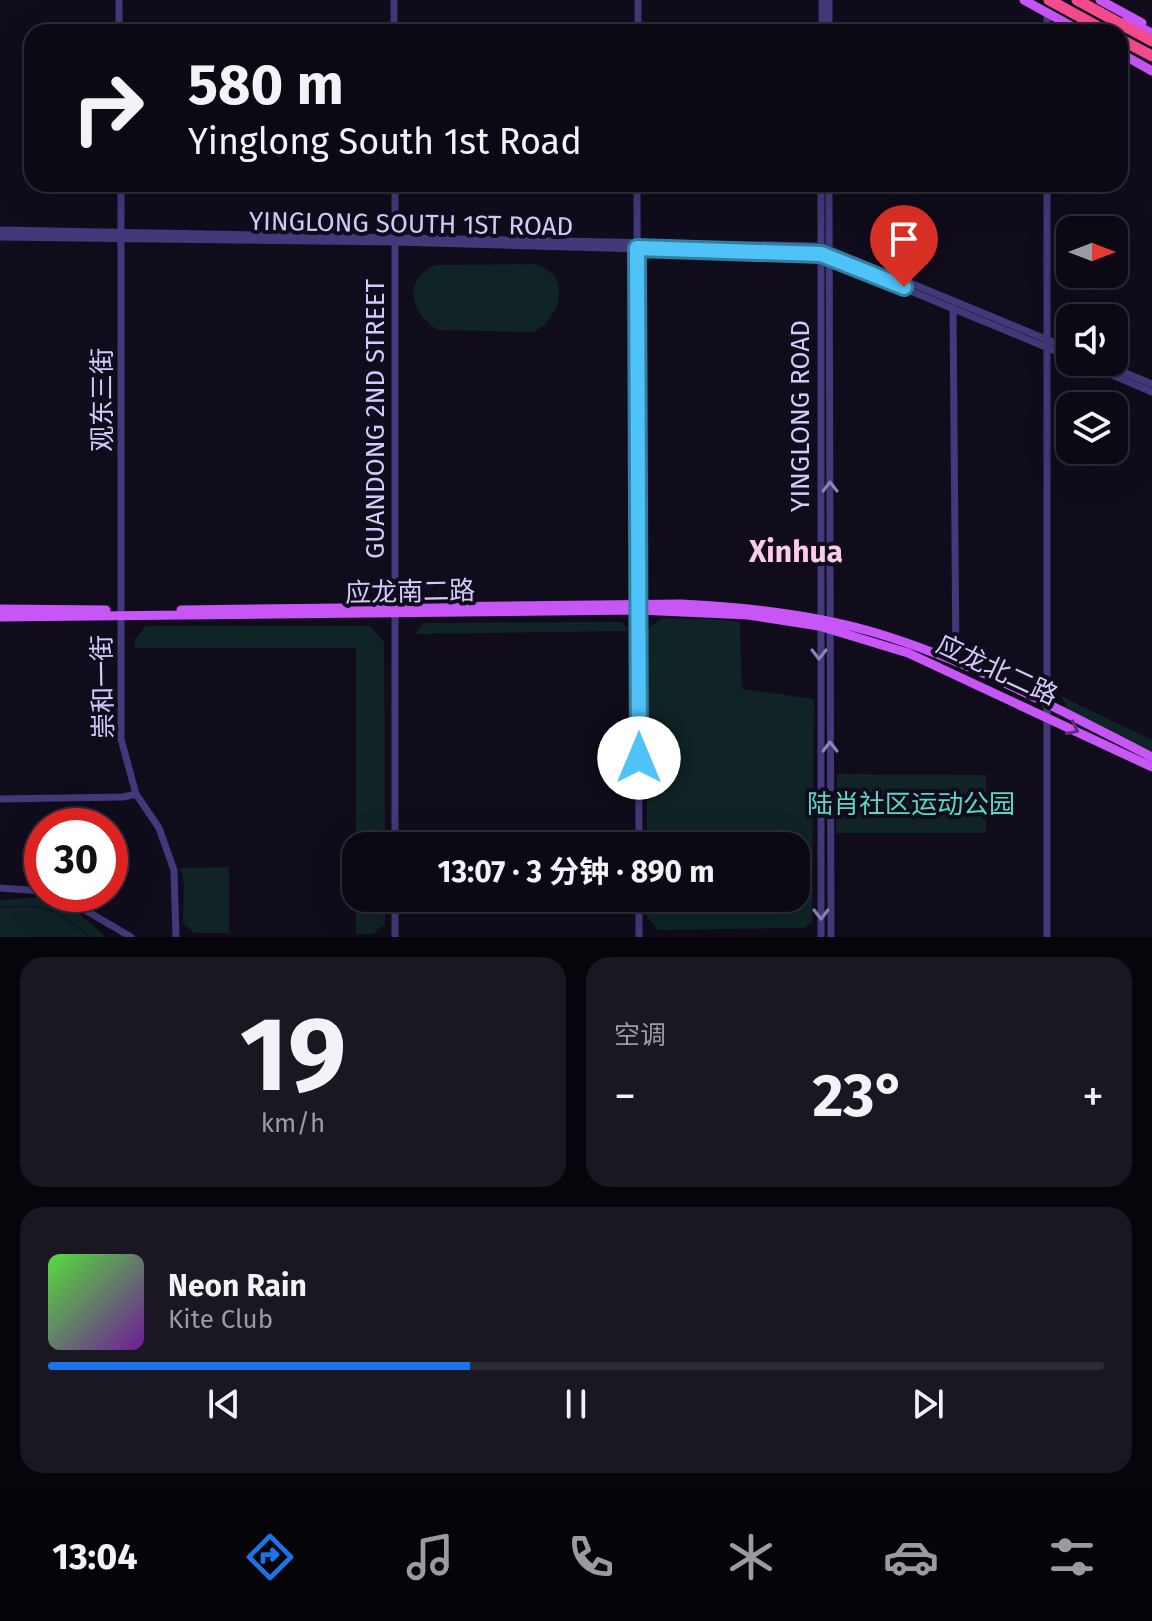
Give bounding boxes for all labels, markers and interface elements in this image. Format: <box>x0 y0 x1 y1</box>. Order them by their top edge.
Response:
text: 580 m <box>188 52 344 119</box>
icon: right <box>56 56 160 160</box>
text: Yinglong South 1st Road <box>188 120 582 164</box>
pin <box>870 205 938 287</box>
street label: YINGLONG SOUTH 1ST ROAD <box>249 206 573 242</box>
north arrow <box>1056 216 1128 288</box>
map controls <box>1056 216 1128 464</box>
icon: arrive <box>882 217 926 261</box>
street label: GUANDONG 2ND STREET <box>360 278 391 559</box>
button: sound <box>1056 304 1128 376</box>
street label: YINGLONG ROAD <box>785 320 816 512</box>
street label: 观东三街 <box>87 348 118 452</box>
button: layers <box>1056 392 1128 464</box>
one-way arrow <box>821 480 839 493</box>
district label: Xinhua <box>748 534 843 570</box>
street label: 应龙南二路 <box>345 575 475 609</box>
street label: 应龙北二路 <box>932 628 1062 712</box>
street label: 崇和一街 <box>87 635 119 739</box>
one-way arrow <box>811 648 828 661</box>
position arrow <box>597 716 681 800</box>
one-way arrow <box>1064 719 1079 735</box>
one-way arrow <box>821 740 839 753</box>
park label: 陆肖社区运动公园 <box>807 789 1015 820</box>
speed limit sign: 30 <box>24 808 128 912</box>
text: 13:07 · 3 分钟 · 890 m <box>437 854 715 890</box>
one-way arrow <box>812 908 830 921</box>
text: 19 <box>240 993 346 1118</box>
text: 空调 <box>614 1020 666 1051</box>
text: 23° <box>812 1060 906 1132</box>
text: − <box>614 1070 636 1123</box>
text: + <box>1082 1070 1104 1123</box>
text: km/h <box>261 1108 325 1139</box>
text: Neon Rain <box>168 1268 307 1304</box>
text: Kite Club <box>168 1304 273 1335</box>
icon: previous <box>202 1382 246 1426</box>
icon: pause <box>554 1382 598 1426</box>
icon: next <box>906 1382 950 1426</box>
icon: directions <box>242 1529 298 1585</box>
icon: music <box>402 1529 458 1585</box>
icon: phone <box>563 1529 619 1585</box>
icon: climate <box>723 1529 779 1585</box>
icon: car <box>883 1529 939 1585</box>
icon: filters <box>1044 1529 1100 1585</box>
text: 13:04 <box>52 1535 138 1579</box>

